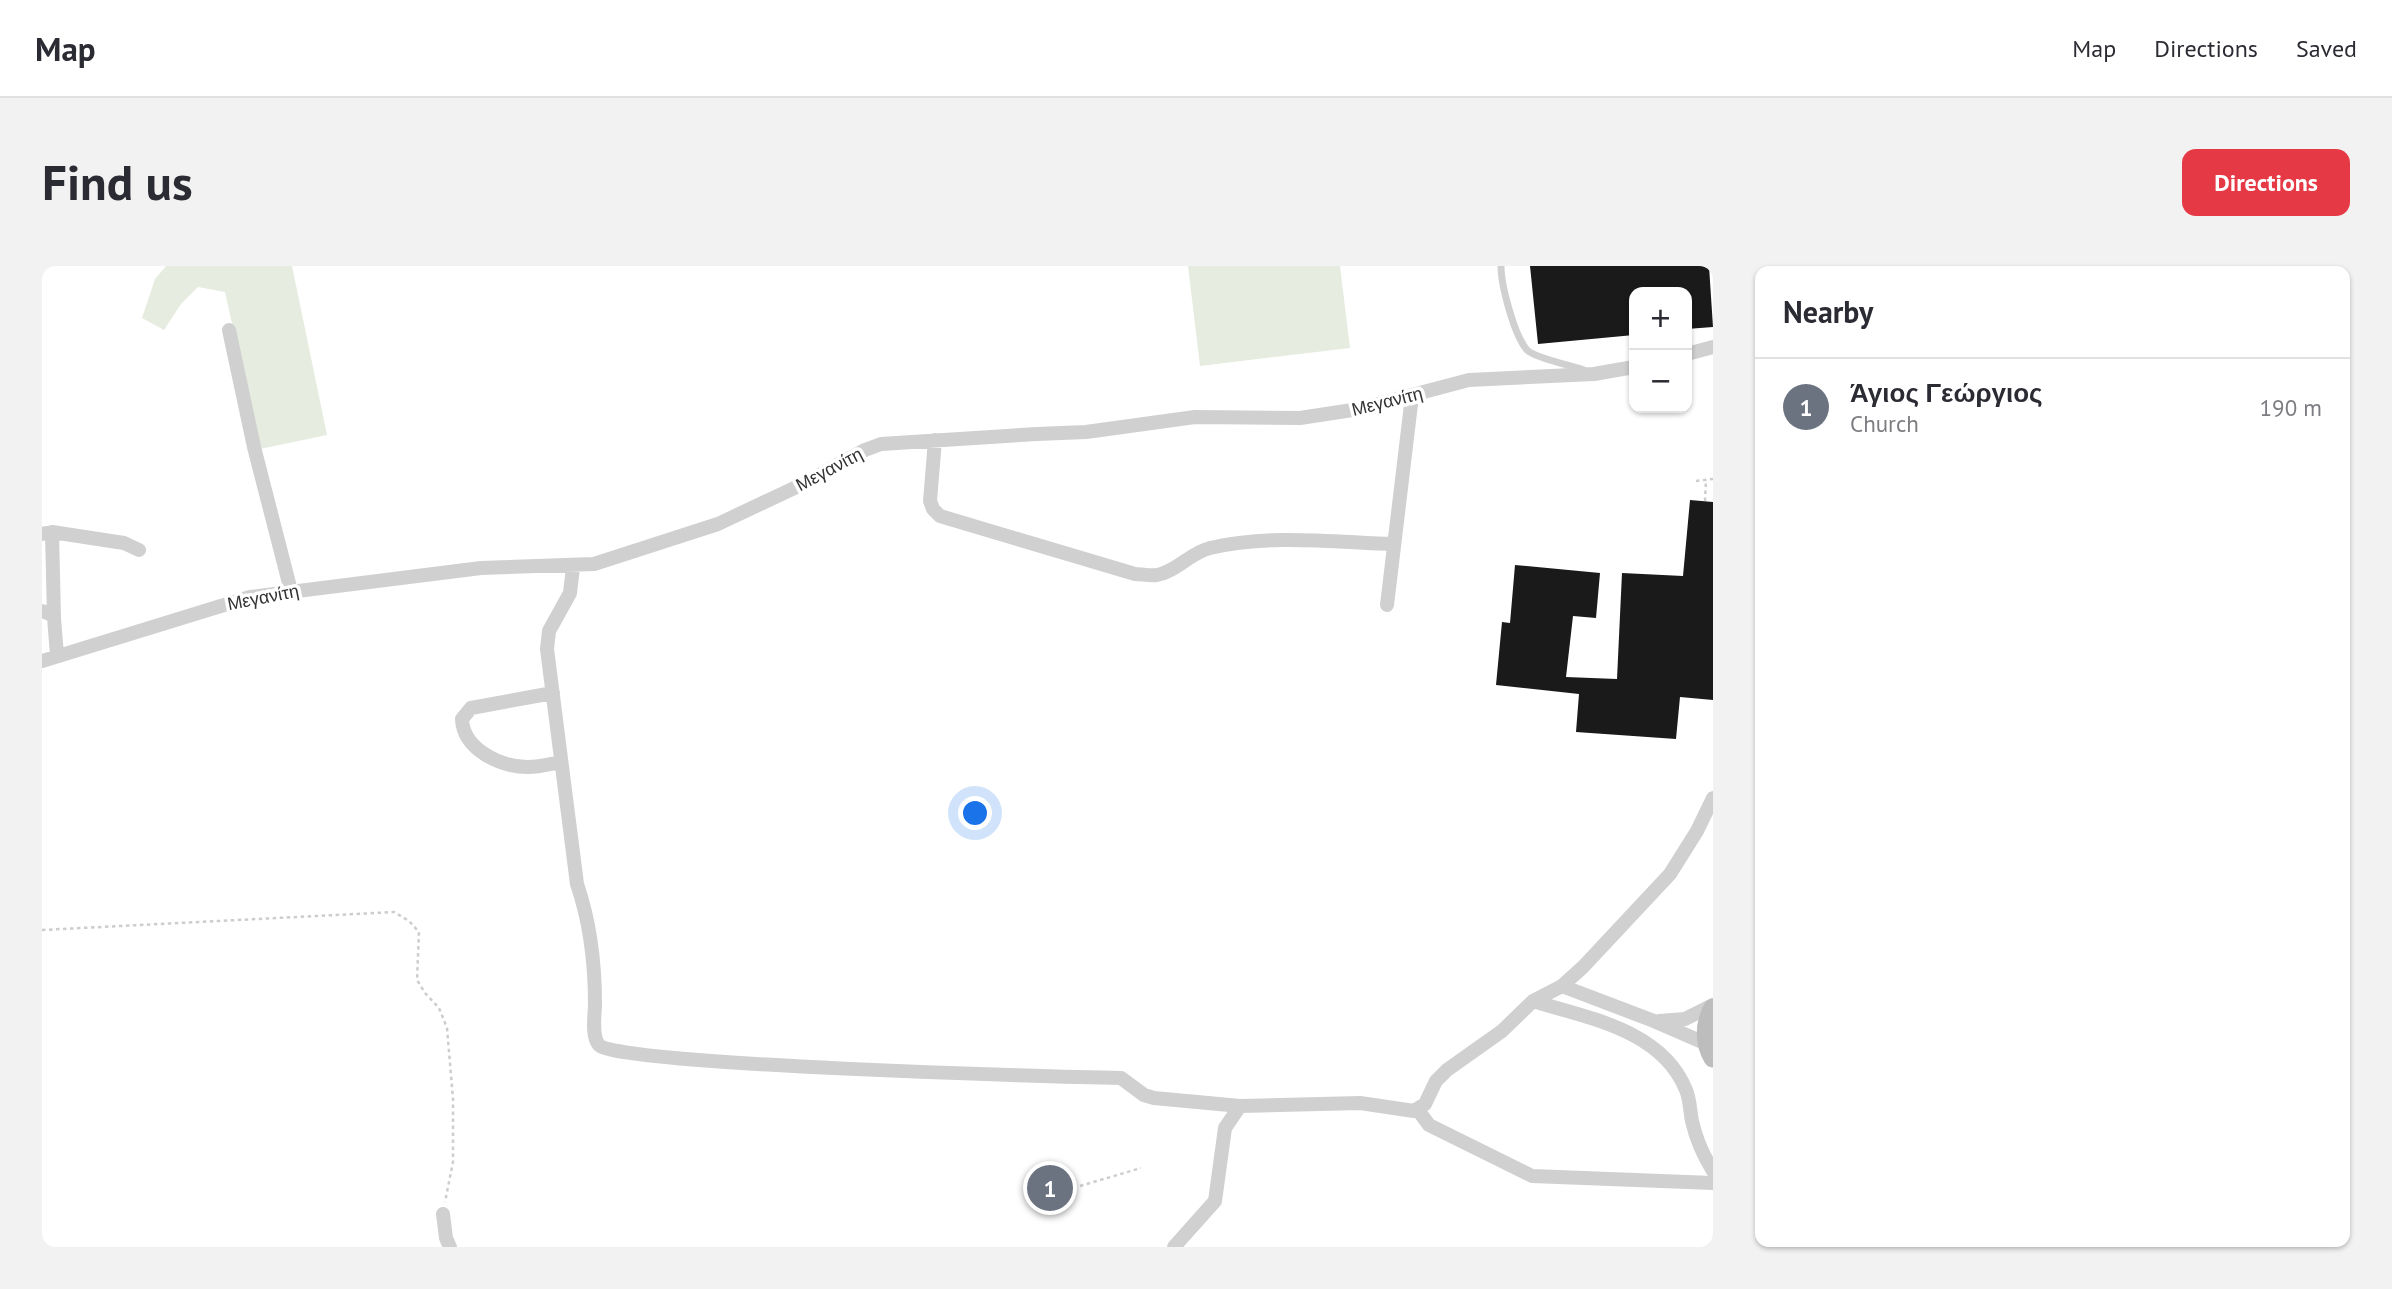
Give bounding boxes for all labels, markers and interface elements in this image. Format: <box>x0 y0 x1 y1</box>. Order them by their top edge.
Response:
text: Map <box>35 27 96 70</box>
text: Map <box>2072 33 2116 64</box>
text: Directions <box>2154 33 2258 64</box>
text: Saved <box>2296 33 2357 64</box>
button: Directions <box>2182 149 2350 216</box>
text: Find us <box>42 150 193 214</box>
map controls <box>1629 287 1692 413</box>
button: + <box>1629 287 1692 350</box>
text: Nearby <box>1783 292 1873 331</box>
button: − <box>1629 350 1692 413</box>
text: Άγιος Γεώργιος <box>1850 376 2043 409</box>
street label: Μεγανίτη <box>1349 381 1425 421</box>
text: 1 <box>1799 393 1813 422</box>
text: 190 m <box>2260 393 2322 422</box>
text: Church <box>1850 409 1919 438</box>
street label: Μεγανίτη <box>792 442 866 496</box>
street label: Μεγανίτη <box>225 579 301 615</box>
your location <box>958 796 992 830</box>
pin: 1 <box>1027 1162 1073 1214</box>

